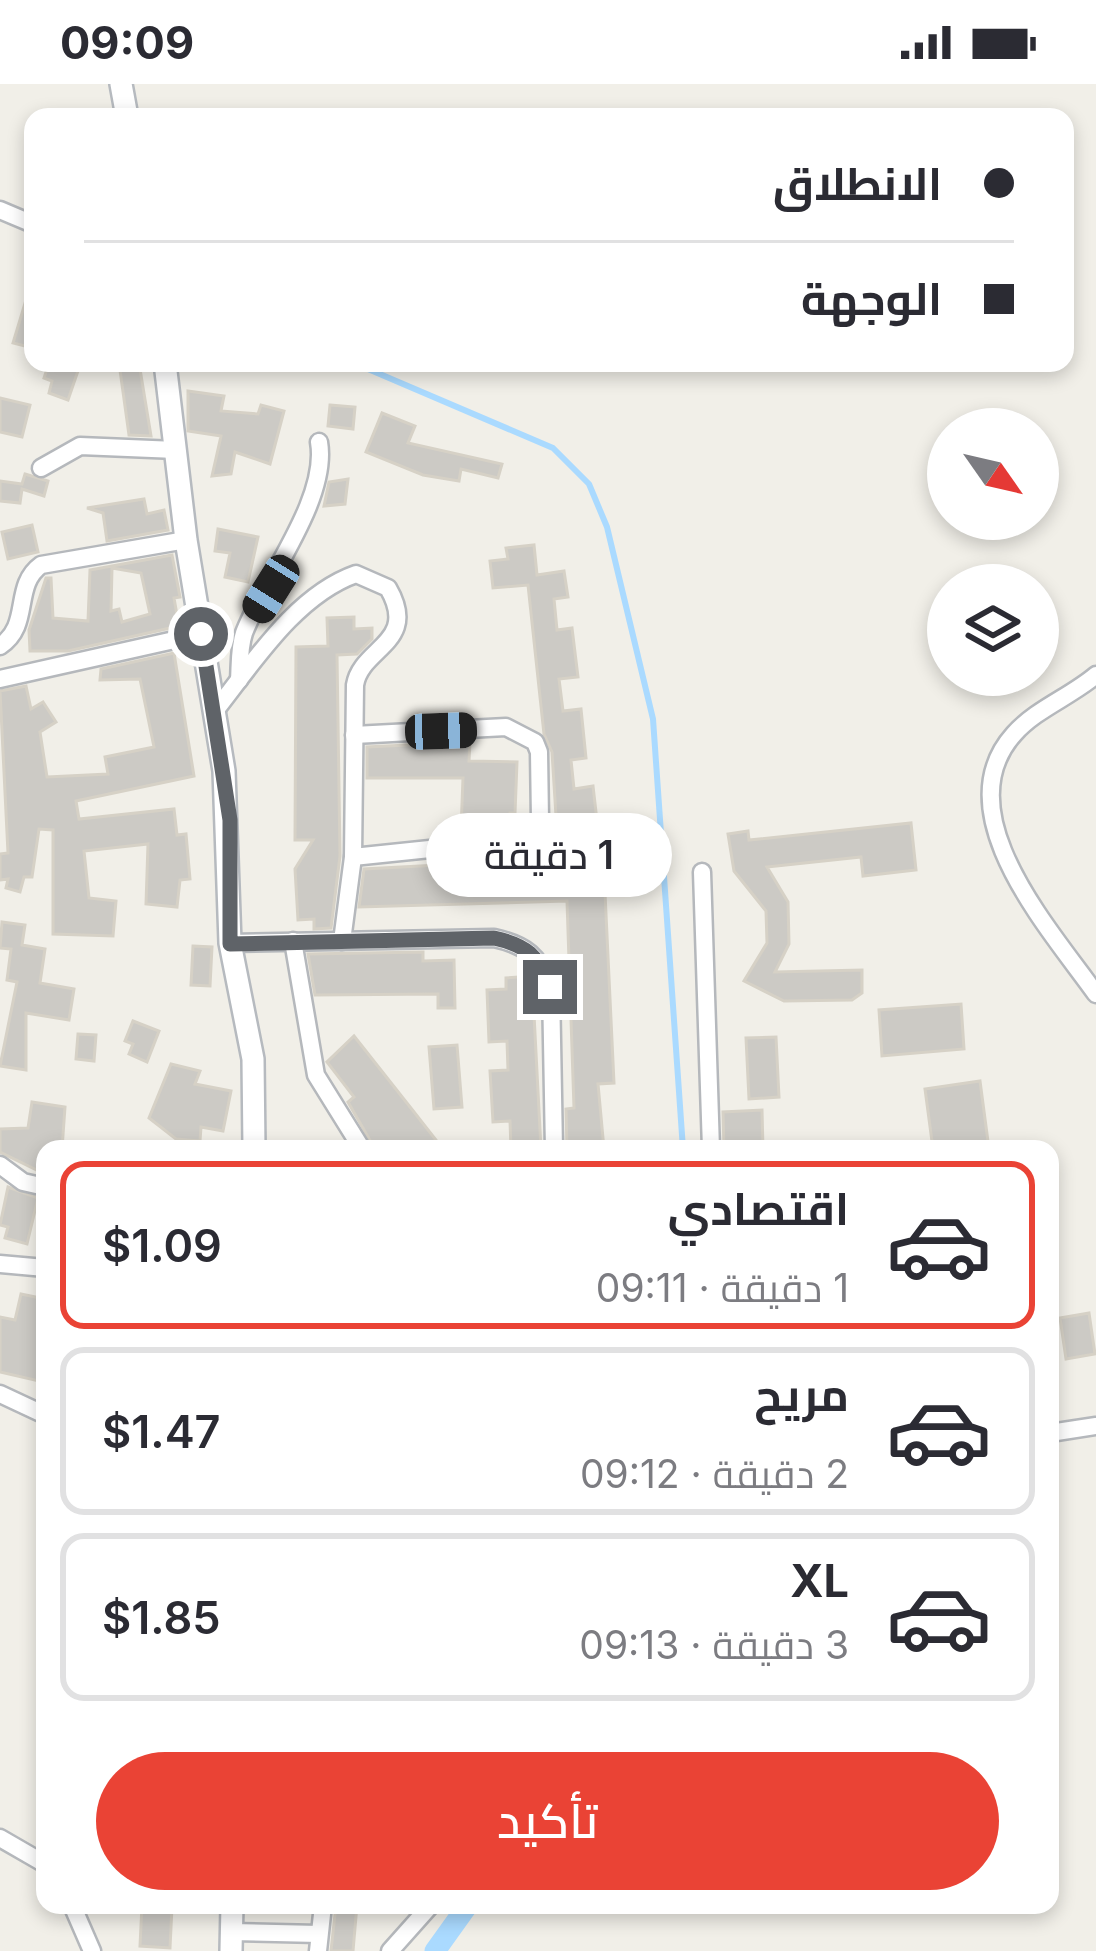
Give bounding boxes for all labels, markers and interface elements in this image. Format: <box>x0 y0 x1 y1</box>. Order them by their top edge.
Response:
text: 09:09 <box>60 15 194 70</box>
text: الانطلاق <box>773 156 942 211</box>
text: الوجهة <box>801 271 942 326</box>
north arrow <box>927 408 1059 540</box>
map controls <box>927 408 1059 696</box>
car <box>237 549 305 629</box>
button: layers <box>927 564 1059 696</box>
route start <box>174 607 228 661</box>
car <box>404 712 478 750</box>
callout: 1 دقيقة <box>427 813 673 897</box>
text: 1 دقيقة <box>484 831 614 878</box>
route end <box>523 960 577 1014</box>
text: اقتصادي <box>668 1181 849 1236</box>
icon: car <box>885 1191 993 1299</box>
text: $1.09 <box>102 1218 222 1273</box>
text: 1 دقيقة · 09:11 <box>596 1264 849 1311</box>
text: مريح <box>754 1367 849 1422</box>
icon: car <box>885 1377 993 1485</box>
text: $1.47 <box>102 1404 221 1459</box>
text: 2 دقيقة · 09:12 <box>580 1450 849 1497</box>
text: XL <box>790 1553 849 1608</box>
icon: car <box>885 1563 993 1671</box>
text: $1.85 <box>102 1590 221 1645</box>
text: 3 دقيقة · 09:13 <box>579 1621 849 1668</box>
button: تأكيد <box>96 1752 999 1890</box>

